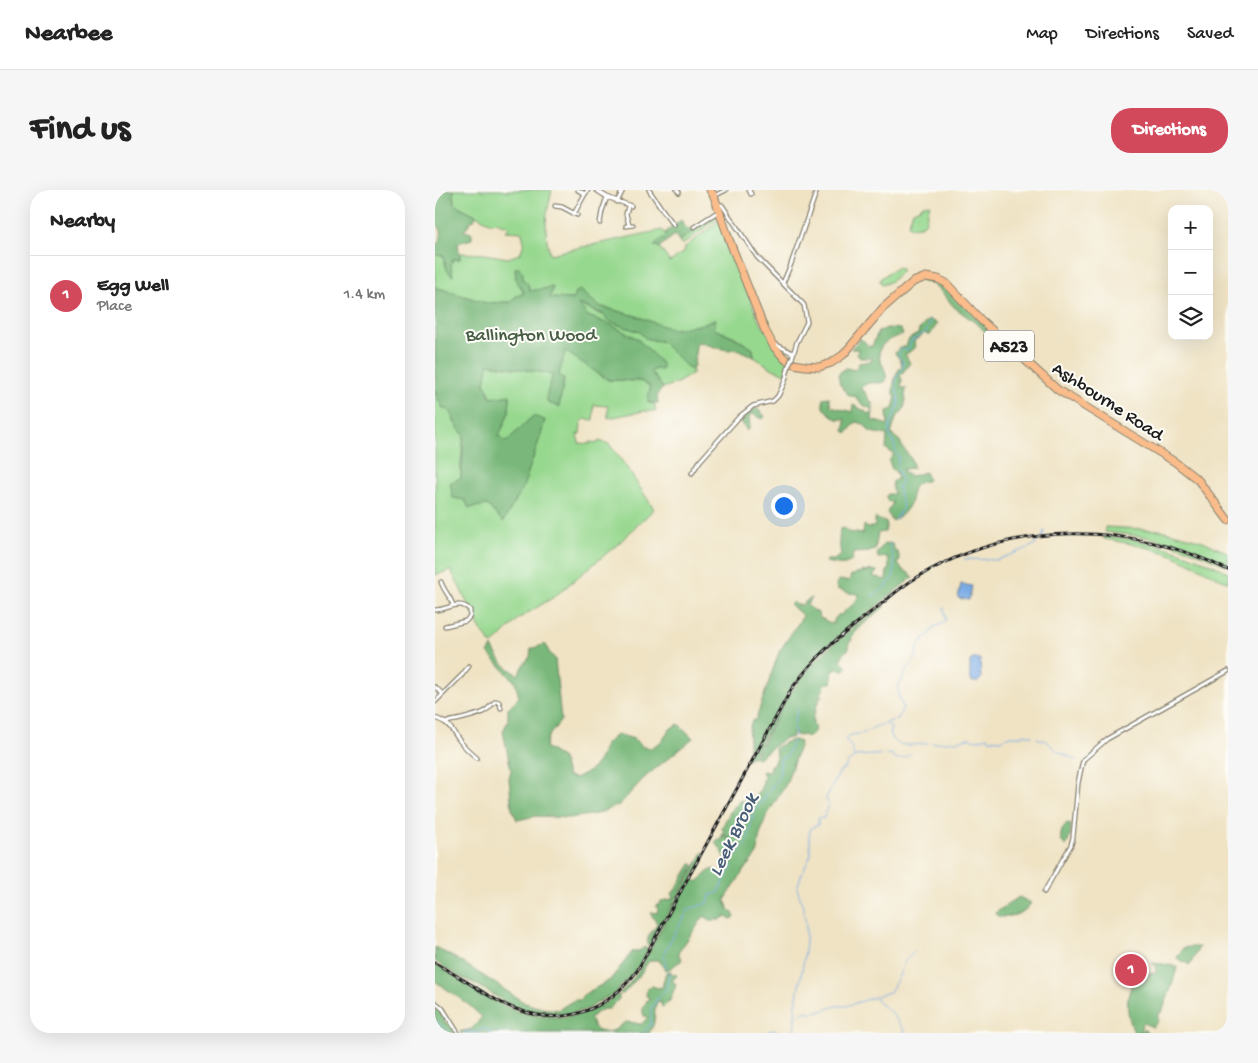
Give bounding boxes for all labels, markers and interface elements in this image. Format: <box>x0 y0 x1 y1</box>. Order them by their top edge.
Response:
text: Nearbee <box>25 20 112 49</box>
text: Map <box>1026 24 1058 45</box>
text: Directions <box>1086 24 1159 45</box>
text: Saved <box>1187 24 1233 45</box>
button: Directions <box>1111 108 1228 153</box>
text: Find us <box>30 110 130 151</box>
map controls <box>1168 205 1213 340</box>
button: + <box>1168 205 1213 250</box>
text: Nearby <box>50 210 115 235</box>
button: − <box>1168 250 1213 295</box>
text: Egg Well <box>97 275 169 298</box>
text: 1 <box>63 286 69 305</box>
text: 1.4 km <box>344 286 385 305</box>
button: layers <box>1168 295 1213 340</box>
text: Place <box>97 298 132 317</box>
park label: Ballington Wood <box>465 325 598 348</box>
road number: A523 <box>984 330 1034 362</box>
street label: Ashbourne Road <box>1047 358 1169 449</box>
your location <box>771 493 797 519</box>
water label: Leek Brook <box>705 789 766 880</box>
pin: 1 <box>1115 951 1147 989</box>

